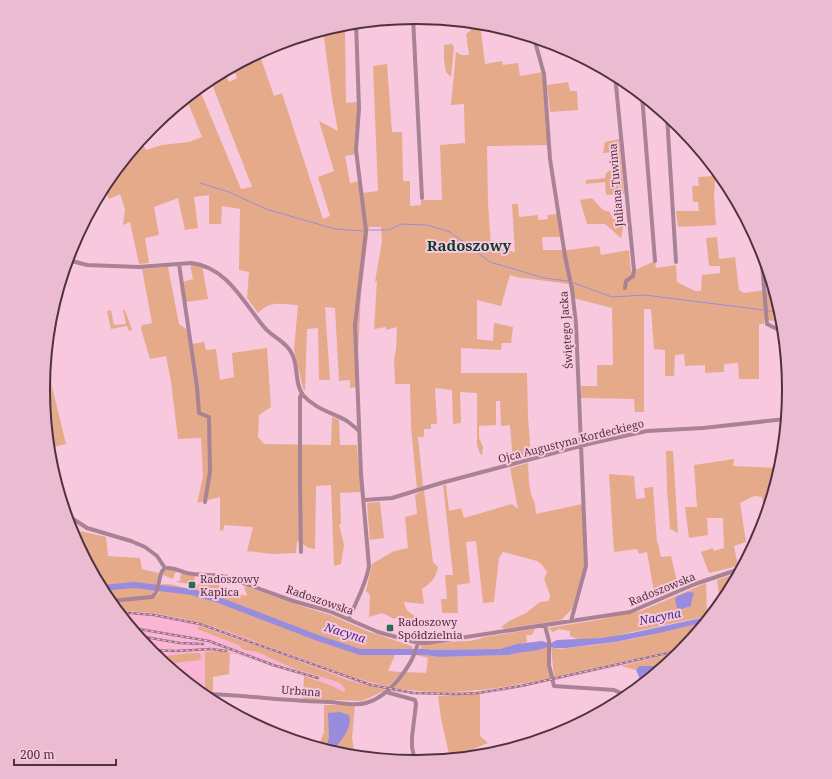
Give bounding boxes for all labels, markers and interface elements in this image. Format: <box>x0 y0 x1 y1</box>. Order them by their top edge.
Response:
street label: Juliana Tuwima <box>604 143 627 228</box>
district label: Radoszowy <box>427 235 512 255</box>
street label: Świętego Jacka <box>555 291 576 369</box>
street label: Ojca Augustyna Kordeckiego <box>496 415 645 466</box>
street label: Radoszowska <box>626 568 697 609</box>
place label: Radoszowy Kaplica <box>200 571 260 599</box>
marker: Radoszowy Kaplica <box>187 580 197 590</box>
street label: Radoszowska <box>284 581 356 618</box>
water label: Nacyna <box>636 604 682 629</box>
place label: Radoszowy Spółdzielnia <box>398 614 463 642</box>
water label: Nacyna <box>321 618 368 647</box>
marker: Radoszowy Spółdzielnia <box>385 623 395 633</box>
street label: Urbana <box>281 682 321 699</box>
scale bar <box>14 741 116 767</box>
text: 200 m <box>20 746 55 763</box>

